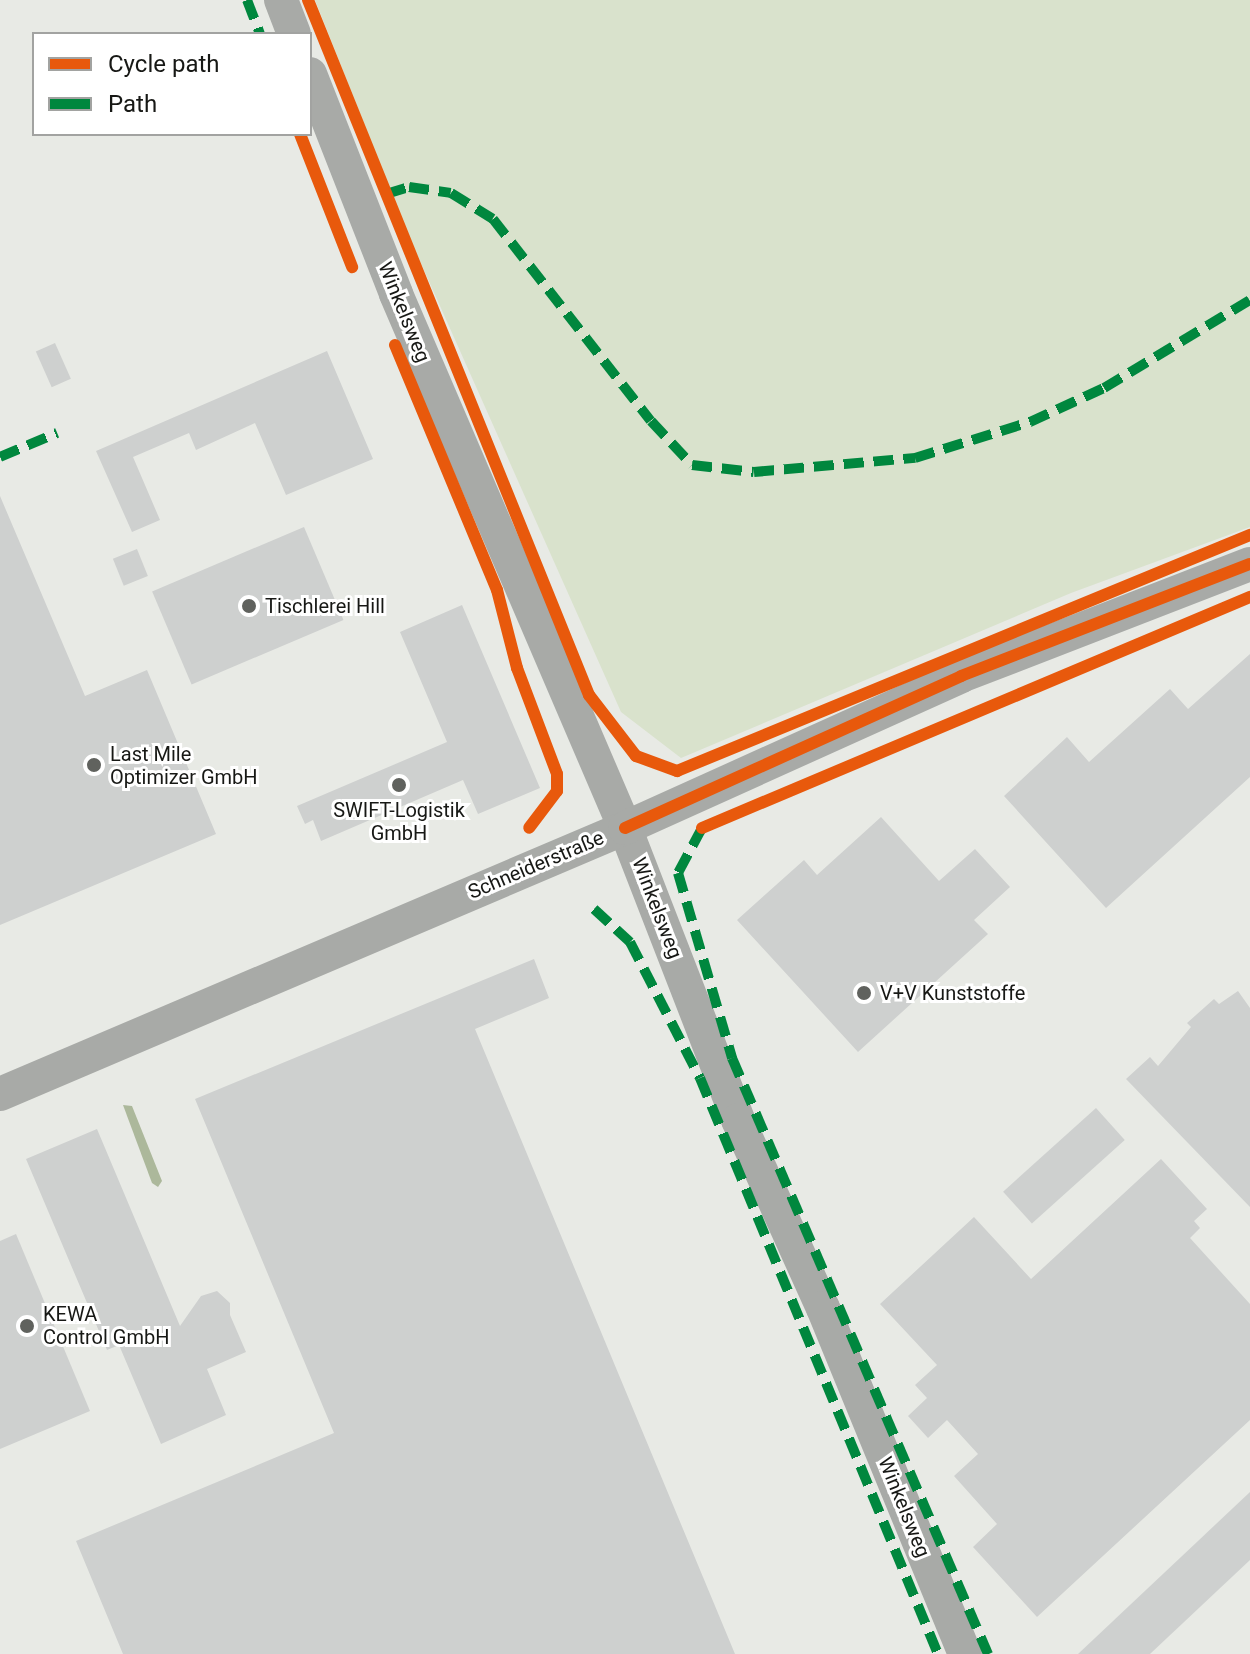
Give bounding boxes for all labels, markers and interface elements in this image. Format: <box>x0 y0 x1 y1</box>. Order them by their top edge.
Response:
legend <box>32 32 312 136</box>
text: Cycle path <box>108 50 220 78</box>
text: Path <box>108 90 157 118</box>
street label: Winkelsweg <box>373 258 435 366</box>
place label: Tischlerei Hill <box>265 594 385 618</box>
marker: Tischlerei Hill <box>240 597 258 615</box>
place label: Last Mile Optimizer GmbH <box>110 742 258 789</box>
marker: Last Mile Optimizer GmbH <box>85 756 103 774</box>
marker: SWIFT-Logistik GmbH <box>390 776 408 794</box>
place label: SWIFT-Logistik GmbH <box>333 798 465 845</box>
street label: Schneiderstraße <box>464 826 608 904</box>
street label: Winkelsweg <box>627 854 687 962</box>
place label: V+V Kunststoffe <box>880 981 1025 1005</box>
marker: V+V Kunststoffe <box>855 984 873 1002</box>
place label: KEWA Control GmbH <box>43 1302 169 1349</box>
marker: KEWA Control GmbH <box>18 1317 36 1335</box>
street label: Winkelsweg <box>873 1453 935 1561</box>

